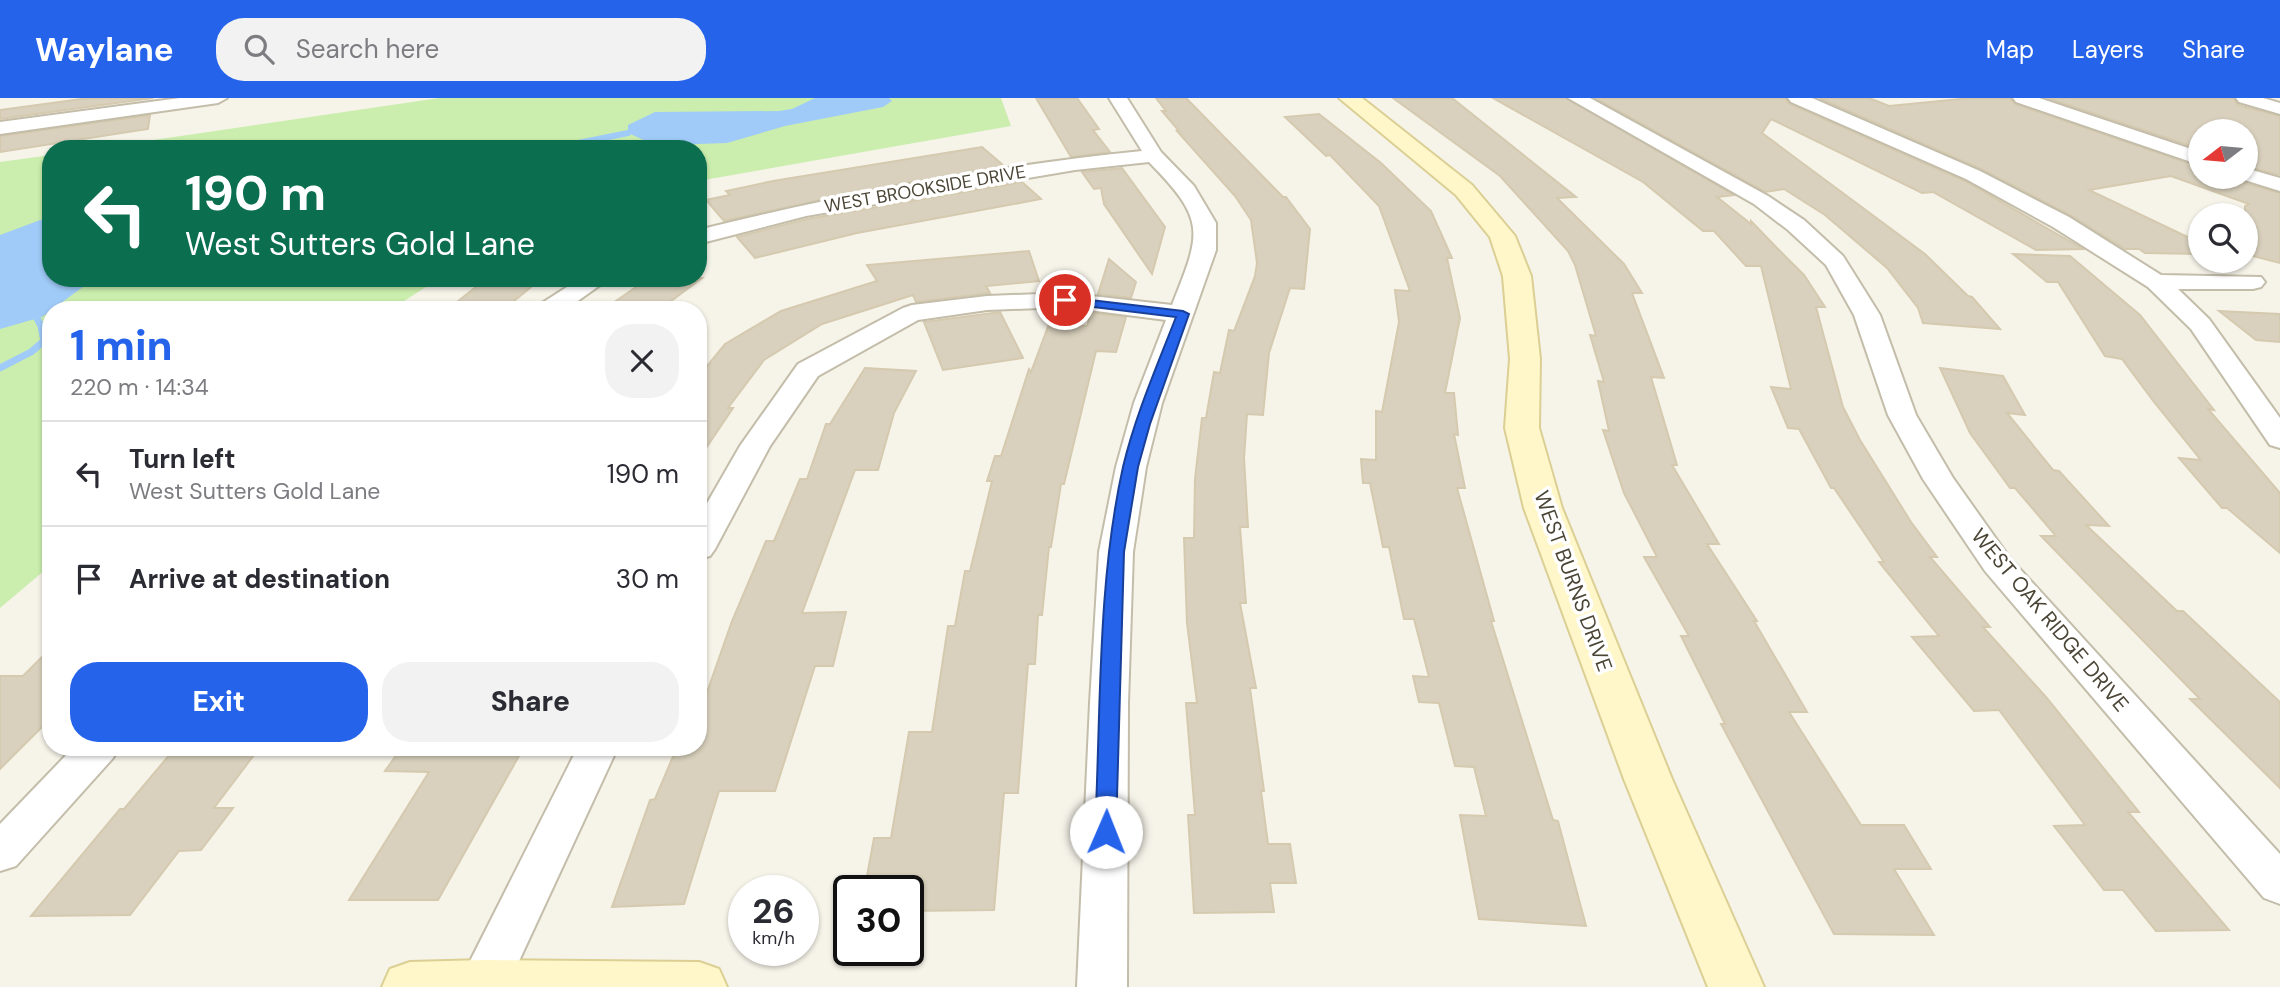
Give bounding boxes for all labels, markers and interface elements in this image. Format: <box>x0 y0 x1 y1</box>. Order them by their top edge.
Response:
search box <box>216 18 706 81</box>
text: Waylane <box>35 28 174 71</box>
icon: search <box>240 30 278 68</box>
text: Search here <box>296 32 439 66</box>
text: Map <box>1986 34 2034 65</box>
text: Layers <box>2072 34 2144 65</box>
text: Share <box>2182 34 2245 65</box>
north arrow <box>2188 119 2258 189</box>
map controls <box>2188 119 2258 273</box>
street label: WEST BROOKSIDE DRIVE <box>822 159 1028 219</box>
text: 190 m <box>185 161 326 225</box>
icon: left <box>70 168 161 259</box>
button: search <box>2188 203 2258 273</box>
text: West Sutters Gold Lane <box>185 223 535 265</box>
pin <box>1035 270 1095 330</box>
icon: arrive <box>1046 281 1084 319</box>
text: 1 min <box>70 318 173 373</box>
button: close <box>605 324 679 398</box>
text: 220 m · 14:34 <box>70 372 209 402</box>
text: Turn left <box>129 442 236 476</box>
icon: left <box>70 455 108 493</box>
text: 190 m <box>607 457 679 491</box>
text: West Sutters Gold Lane <box>129 476 380 506</box>
street label: WEST BURNS DRIVE <box>1527 487 1619 675</box>
street label: WEST OAK RIDGE DRIVE <box>1965 522 2135 718</box>
icon: arrive <box>70 560 108 598</box>
text: Arrive at destination <box>129 562 390 596</box>
text: 30 m <box>616 562 679 596</box>
button: Exit <box>70 662 368 742</box>
button: Share <box>382 662 679 742</box>
position arrow <box>1069 795 1143 869</box>
speed limit sign: 30 <box>833 875 924 966</box>
text: 26 <box>752 888 795 934</box>
text: km/h <box>752 926 795 950</box>

